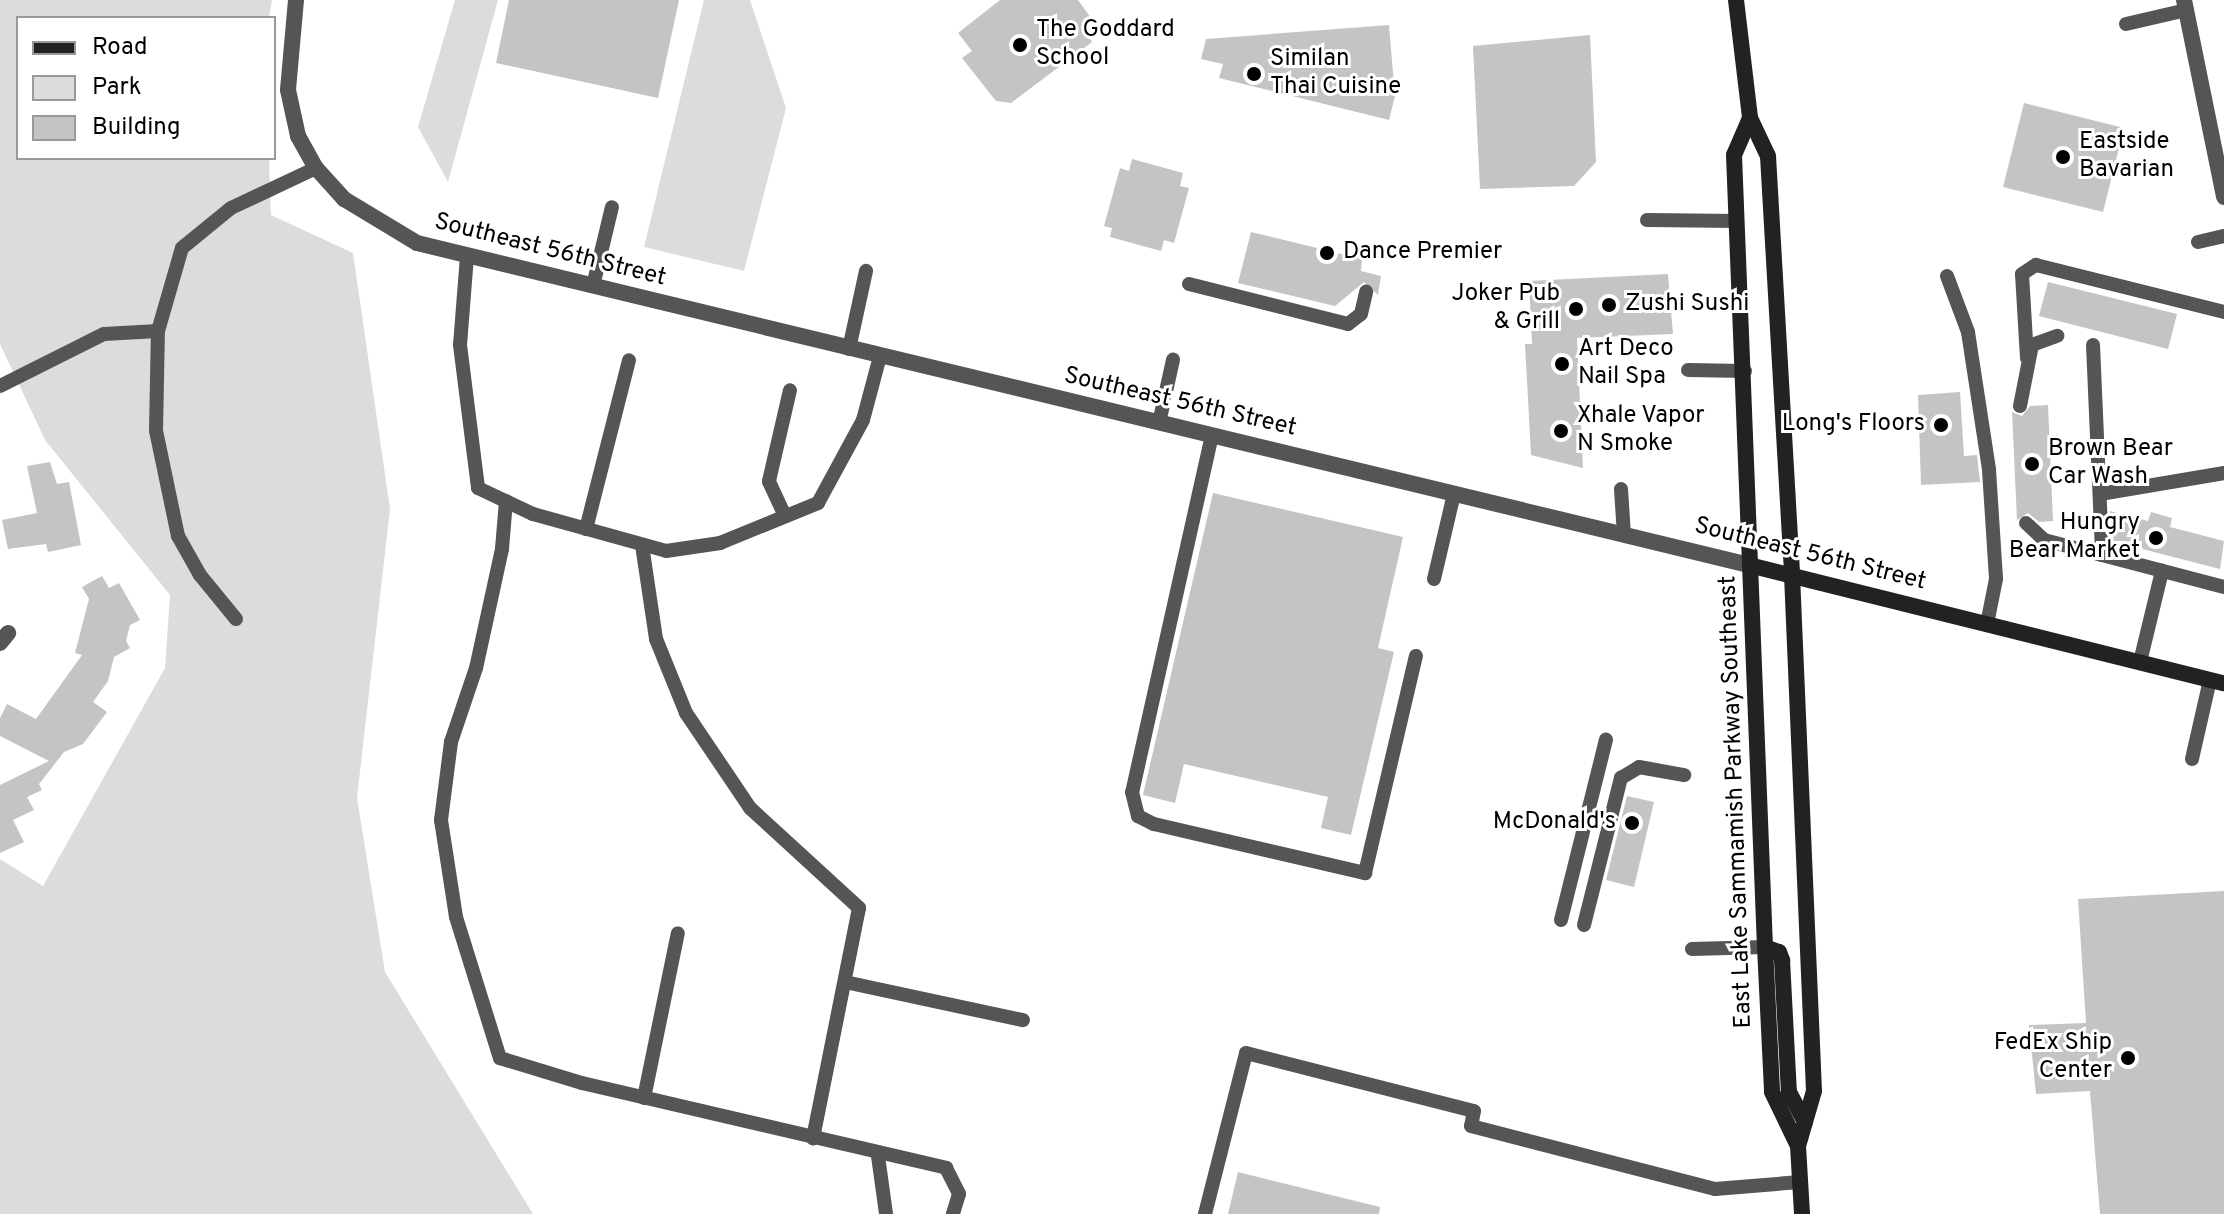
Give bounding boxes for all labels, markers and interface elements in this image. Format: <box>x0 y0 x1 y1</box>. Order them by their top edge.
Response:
legend <box>16 16 276 160</box>
place label: The Goddard School <box>1036 17 1175 73</box>
text: Road <box>92 33 148 63</box>
marker: The Goddard School <box>1011 36 1029 54</box>
place label: Similan Thai Cuisine <box>1270 46 1401 102</box>
marker: Similan Thai Cuisine <box>1245 65 1263 83</box>
text: Park <box>92 73 142 103</box>
text: Building <box>92 113 181 143</box>
place label: Eastside Bavarian <box>2079 129 2174 185</box>
marker: Eastside Bavarian <box>2054 148 2072 166</box>
street label: Southeast 56th Street <box>431 208 669 294</box>
place label: Dance Premier <box>1343 239 1502 267</box>
marker: Dance Premier <box>1318 244 1336 262</box>
place label: Joker Pub & Grill <box>1452 281 1560 337</box>
place label: Zushi Sushi <box>1625 291 1749 319</box>
marker: Zushi Sushi <box>1600 296 1618 314</box>
marker: Joker Pub & Grill <box>1567 300 1585 318</box>
place label: Art Deco Nail Spa <box>1578 336 1674 392</box>
marker: Art Deco Nail Spa <box>1553 355 1571 373</box>
street label: Southeast 56th Street <box>1061 362 1299 444</box>
place label: Xhale Vapor N Smoke <box>1577 403 1706 459</box>
place label: Long's Floors <box>1782 411 1925 439</box>
marker: Long's Floors <box>1932 416 1950 434</box>
marker: Xhale Vapor N Smoke <box>1552 422 1570 440</box>
place label: Brown Bear Car Wash <box>2048 436 2173 492</box>
marker: Brown Bear Car Wash <box>2023 455 2041 473</box>
place label: Hungry Bear Market <box>2009 510 2140 566</box>
street label: Southeast 56th Street <box>1691 512 1929 598</box>
marker: Hungry Bear Market <box>2147 529 2165 547</box>
street label: East Lake Sammamish Parkway Southeast <box>1715 575 1759 1029</box>
place label: McDonald's <box>1493 809 1616 837</box>
marker: McDonald's <box>1623 814 1641 832</box>
place label: FedEx Ship Center <box>1994 1030 2112 1086</box>
marker: FedEx Ship Center <box>2119 1049 2137 1067</box>

